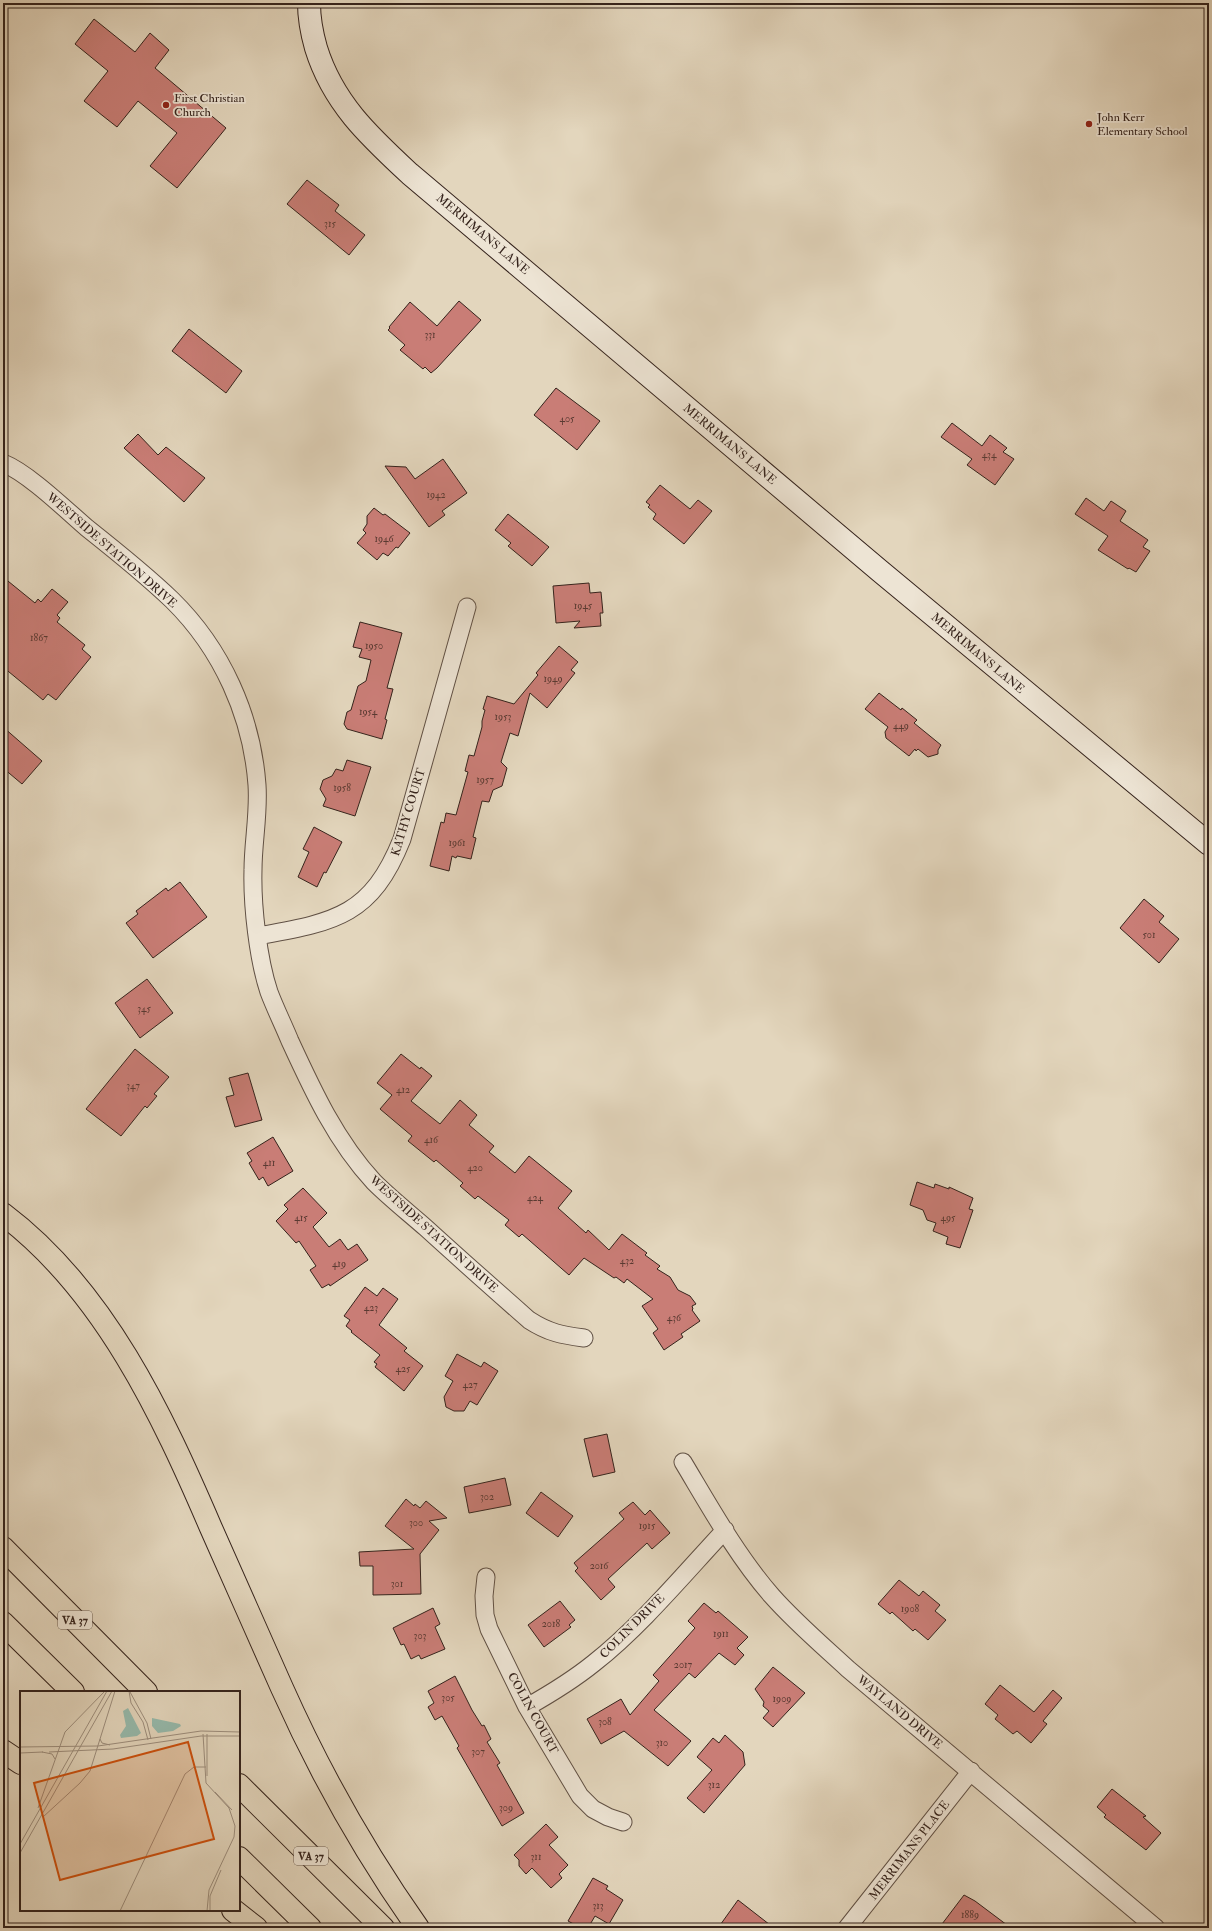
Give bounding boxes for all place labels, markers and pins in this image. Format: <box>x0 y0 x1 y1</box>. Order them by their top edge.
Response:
place label: First Christian Church <box>174 91 245 120</box>
marker: First Christian Church <box>161 100 171 110</box>
place label: John Kerr Elementary School <box>1096 110 1188 139</box>
marker: John Kerr Elementary School <box>1084 119 1094 129</box>

